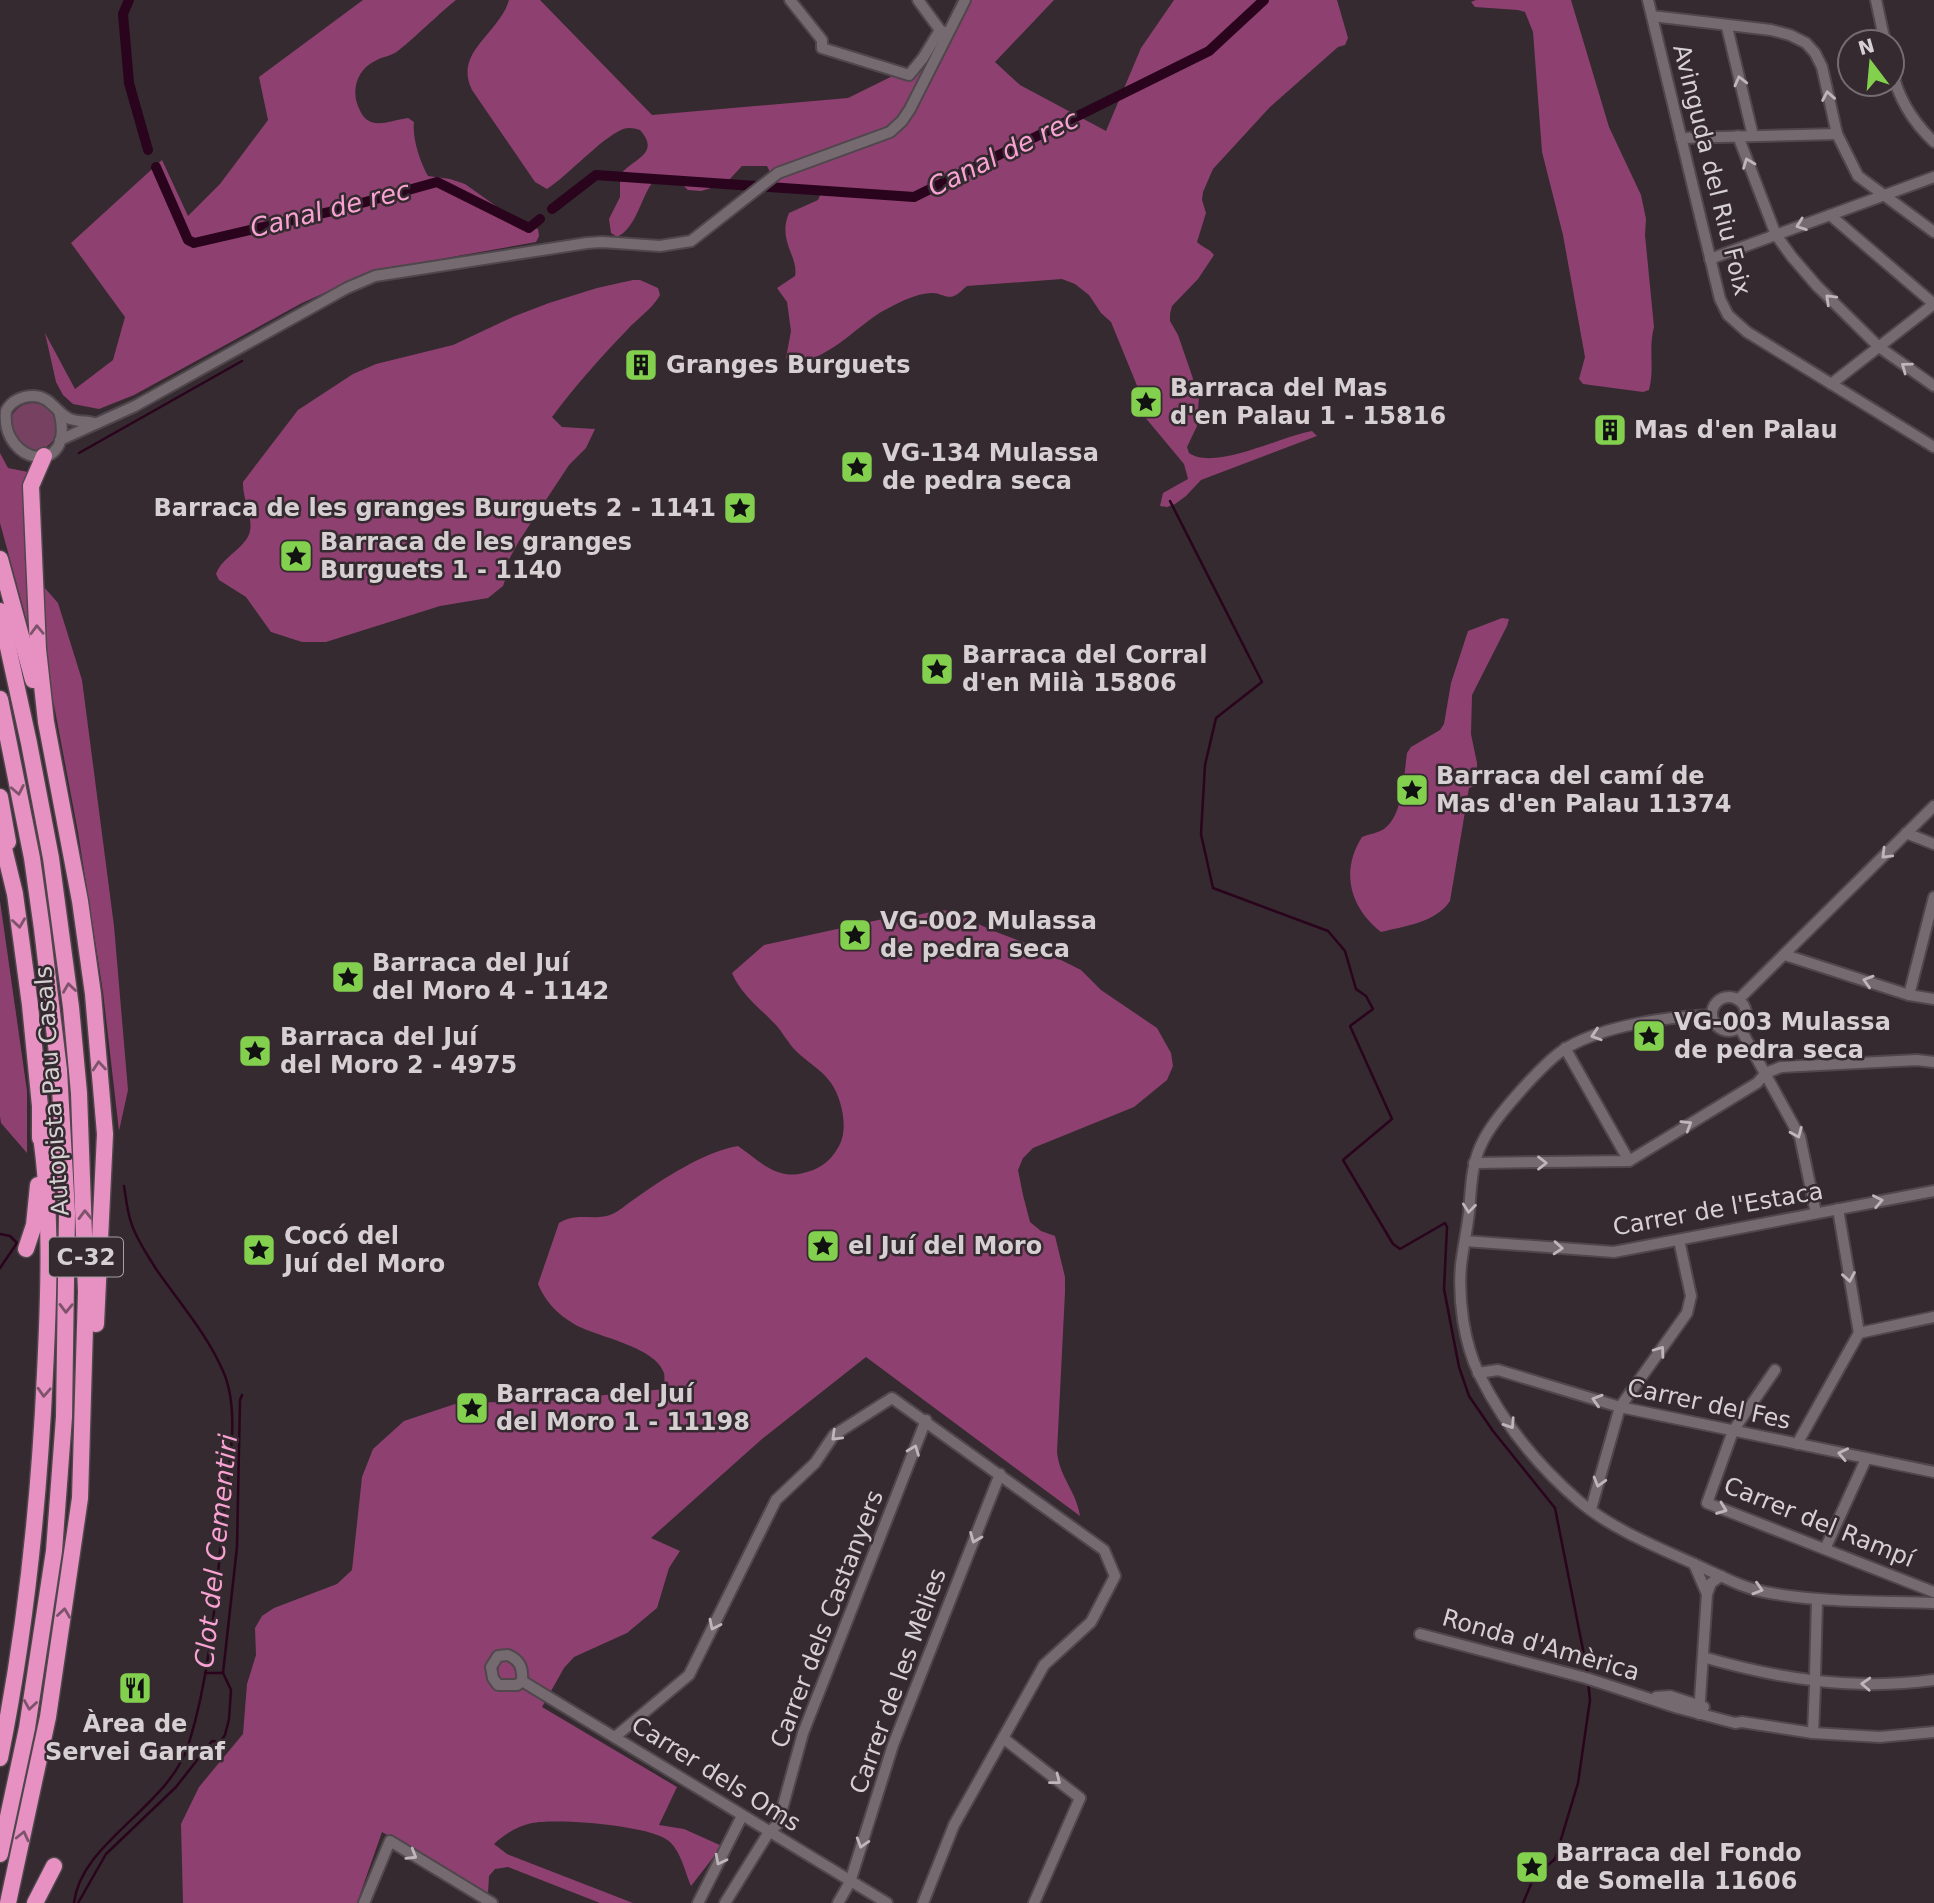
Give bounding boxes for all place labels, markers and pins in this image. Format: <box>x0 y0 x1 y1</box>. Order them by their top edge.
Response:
building icon: Granges Burguets <box>622 346 660 384</box>
place label: Granges Burguets <box>666 351 910 379</box>
place label: Barraca del Mas d'en Palau 1 - 15816 <box>1170 374 1446 430</box>
place icon: Barraca del Mas d'en Palau 1 - 15816 <box>1127 383 1165 421</box>
building icon: Mas d'en Palau <box>1591 411 1629 449</box>
place label: Mas d'en Palau <box>1634 416 1838 444</box>
place label: VG-134 Mulassa de pedra seca <box>882 439 1099 495</box>
place icon: VG-134 Mulassa de pedra seca <box>838 448 876 486</box>
place icon: Barraca de les granges Burguets 2 - 1141 <box>721 489 759 527</box>
place label: Barraca de les granges Burguets 2 - 1141 <box>153 494 716 522</box>
place label: Barraca de les granges Burguets 1 - 1140 <box>320 528 632 584</box>
place icon: Barraca de les granges Burguets 1 - 1140 <box>277 537 315 575</box>
place label: Barraca del Corral d'en Milà 15806 <box>962 641 1207 697</box>
place icon: Barraca del Corral d'en Milà 15806 <box>918 650 956 688</box>
place label: Barraca del camí de Mas d'en Palau 11374 <box>1436 762 1731 818</box>
place icon: Barraca del camí de Mas d'en Palau 11374 <box>1393 771 1431 809</box>
place label: VG-002 Mulassa de pedra seca <box>880 907 1097 963</box>
place icon: VG-002 Mulassa de pedra seca <box>836 916 874 954</box>
place label: Barraca del Juí del Moro 4 - 1142 <box>372 949 609 1005</box>
place icon: Barraca del Juí del Moro 4 - 1142 <box>329 958 367 996</box>
place label: VG-003 Mulassa de pedra seca <box>1674 1008 1891 1064</box>
place icon: VG-003 Mulassa de pedra seca <box>1630 1017 1668 1055</box>
place label: Barraca del Juí del Moro 2 - 4975 <box>280 1023 517 1079</box>
place icon: Barraca del Juí del Moro 2 - 4975 <box>236 1032 274 1070</box>
place label: Cocó del Juí del Moro <box>282 1222 445 1278</box>
place icon: el Juí del Moro <box>804 1227 842 1265</box>
place icon: Cocó del Juí del Moro <box>240 1231 278 1269</box>
place label: el Juí del Moro <box>848 1232 1042 1260</box>
place label: Barraca del Juí del Moro 1 - 11198 <box>496 1380 750 1436</box>
place icon: Barraca del Juí del Moro 1 - 11198 <box>453 1389 491 1427</box>
restaurant icon: Àrea de Servei Garraf <box>116 1669 154 1707</box>
place label: Àrea de Servei Garraf <box>45 1709 226 1766</box>
place label: Barraca del Fondo de Somella 11606 <box>1556 1839 1802 1895</box>
place icon: Barraca del Fondo de Somella 11606 <box>1513 1848 1551 1886</box>

